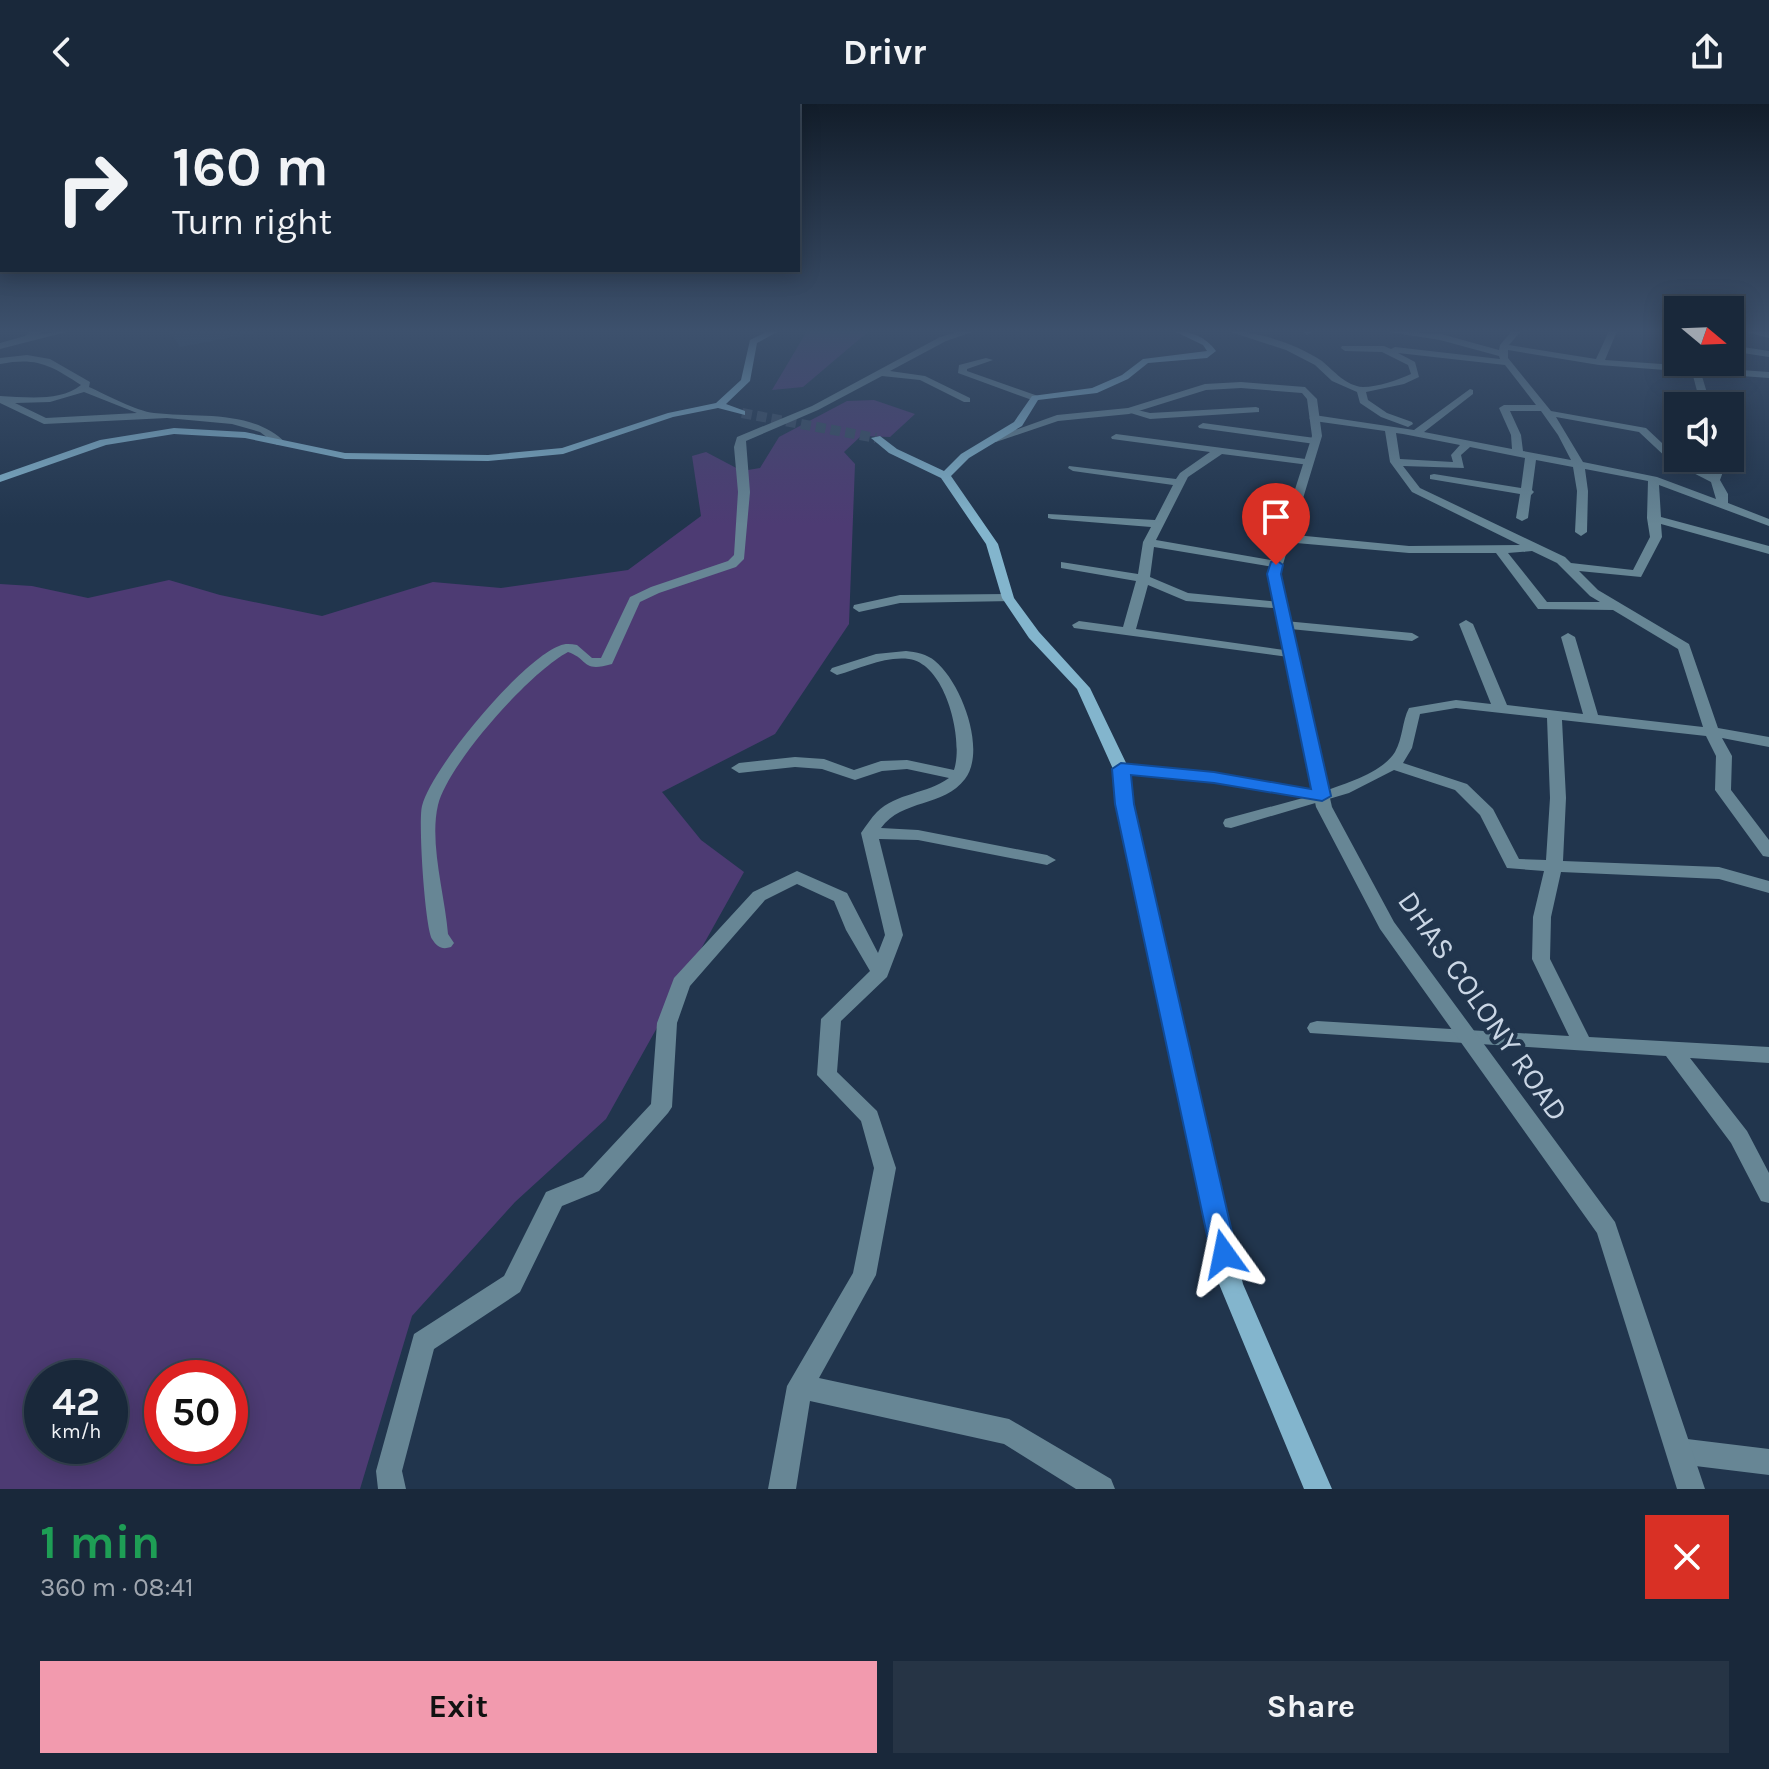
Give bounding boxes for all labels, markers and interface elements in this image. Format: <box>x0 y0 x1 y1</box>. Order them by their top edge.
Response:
icon: back <box>40 30 84 74</box>
icon: share <box>1685 30 1729 74</box>
text: Drivr <box>843 31 926 73</box>
text: 160 m <box>172 134 329 199</box>
icon: right <box>40 136 144 240</box>
text: Turn right <box>172 201 332 243</box>
north arrow <box>1664 296 1744 376</box>
map controls <box>1664 296 1744 472</box>
button: sound <box>1664 392 1744 472</box>
pin <box>1242 483 1310 565</box>
icon: arrive <box>1254 495 1298 539</box>
street label: DHAS COLONY ROAD <box>1390 884 1576 1128</box>
position arrow <box>1182 1212 1266 1296</box>
speed limit sign: 50 <box>144 1360 248 1464</box>
text: 42 <box>52 1378 100 1425</box>
text: km/h <box>51 1420 101 1443</box>
text: 1 min <box>40 1514 160 1570</box>
button: close <box>1645 1515 1729 1599</box>
text: 360 m · 08:41 <box>40 1572 194 1603</box>
button: Exit <box>40 1661 877 1753</box>
button: Share <box>893 1661 1729 1753</box>

